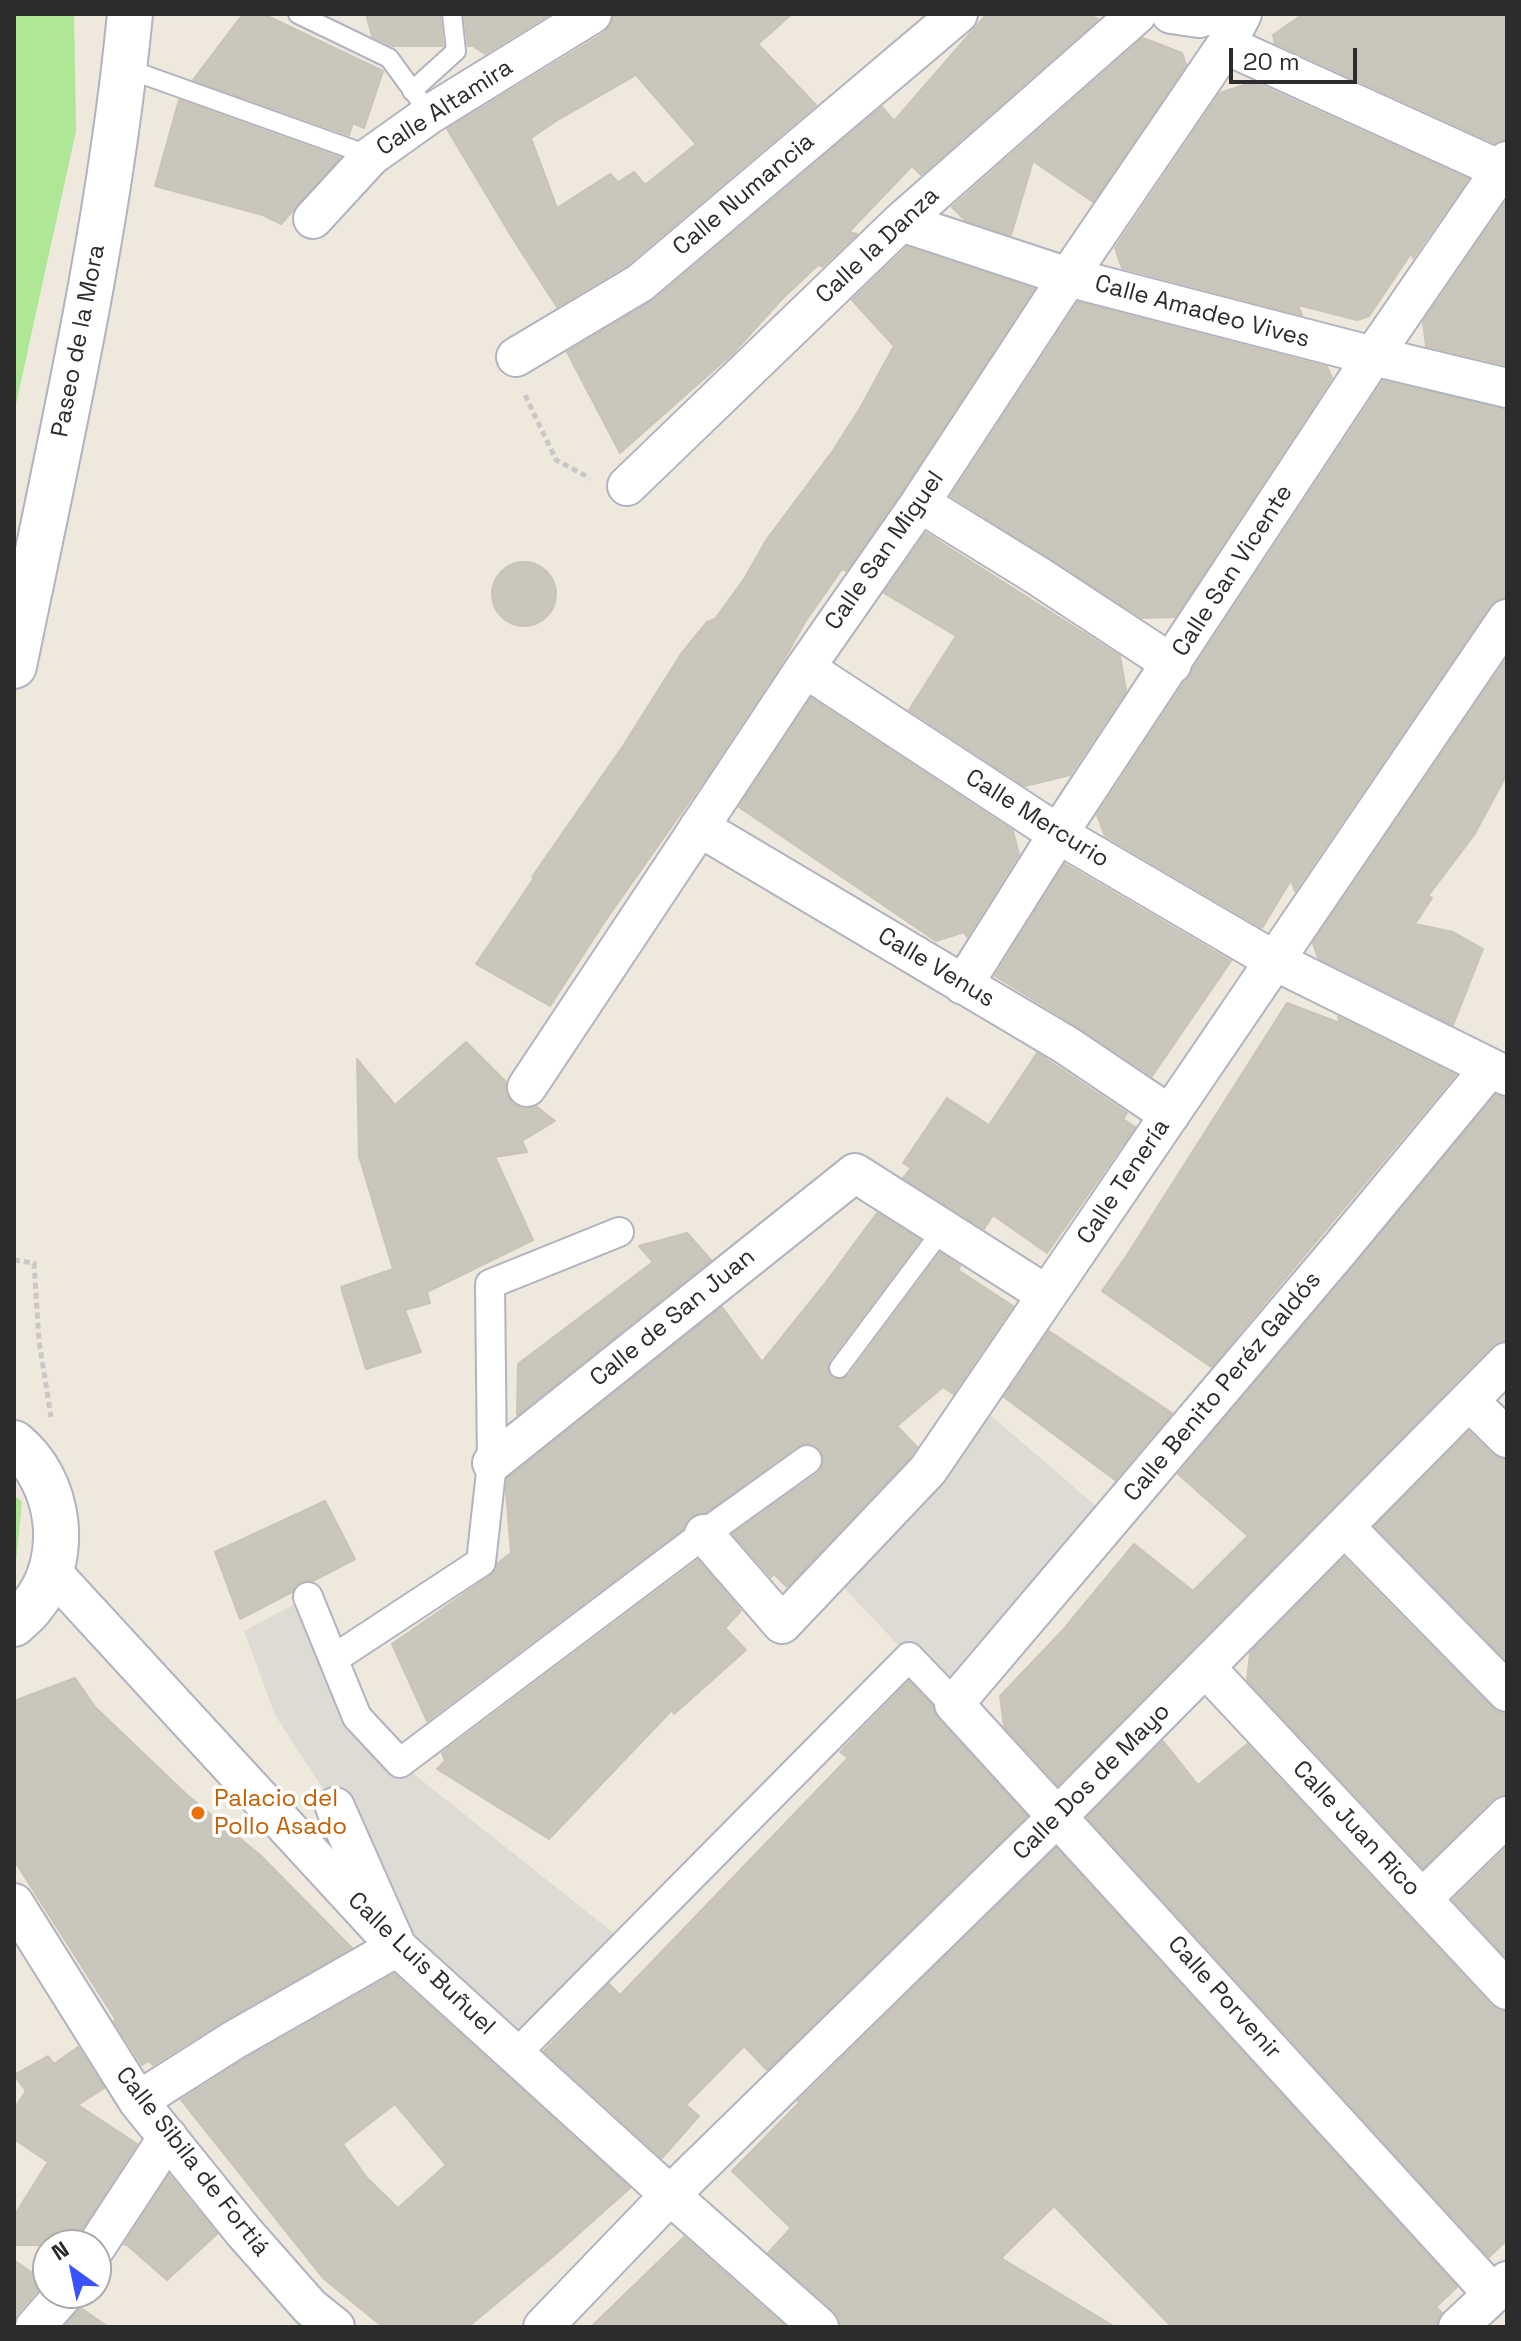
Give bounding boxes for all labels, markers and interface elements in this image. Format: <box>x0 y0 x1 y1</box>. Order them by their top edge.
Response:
scale bar <box>1233 32 1361 82</box>
text: 20 m <box>1243 46 1300 77</box>
street label: Calle Altamira <box>372 53 518 163</box>
street label: Calle Numancia <box>668 128 820 262</box>
street label: Calle la Danza <box>810 182 946 310</box>
street label: Paseo de la Mora <box>46 242 112 440</box>
street label: Calle Amadeo Vives <box>1091 269 1313 355</box>
street label: Calle San Miguel <box>819 466 951 636</box>
street label: Calle San Vicente <box>1167 480 1299 662</box>
street label: Calle Mercurio <box>960 763 1114 875</box>
street label: Calle Venus <box>872 922 1000 1014</box>
street label: Calle Tenería <box>1072 1114 1176 1250</box>
street label: Calle de San Juan <box>585 1243 761 1393</box>
street label: Calle Benito Peréz Galdós <box>1118 1266 1328 1508</box>
street label: Calle Dos de Mayo <box>1007 1697 1177 1867</box>
street label: Calle Juan Rico <box>1286 1755 1426 1903</box>
place label: Palacio del Pollo Asado <box>214 1785 347 1841</box>
marker: Palacio del Pollo Asado <box>189 1804 207 1822</box>
street label: Calle Luis Buñuel <box>341 1886 501 2042</box>
street label: Calle Porvenir <box>1161 1931 1287 2065</box>
street label: Calle Sibila de Fortiá <box>109 2062 275 2262</box>
north arrow <box>32 2229 112 2309</box>
text: N <box>46 2235 74 2266</box>

